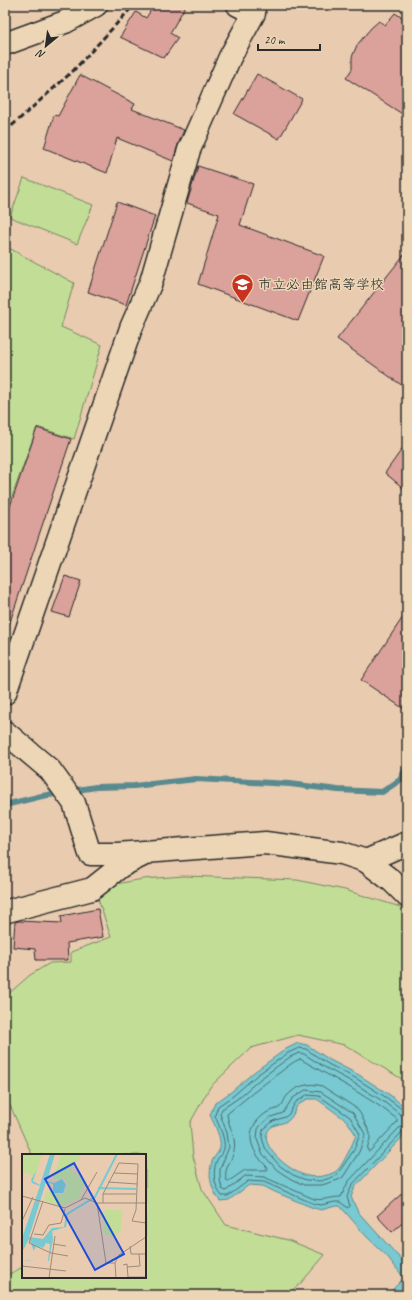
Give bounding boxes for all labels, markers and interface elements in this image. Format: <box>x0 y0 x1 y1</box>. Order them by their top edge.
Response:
north arrow <box>26 26 66 66</box>
scale bar <box>258 26 320 52</box>
text: 20 m <box>264 32 286 48</box>
text: N <box>33 46 48 63</box>
school or university icon: 市立必由館高等学校 <box>229 271 255 304</box>
place label: 市立必由館高等学校 <box>258 276 384 293</box>
inset map <box>22 1154 146 1278</box>

